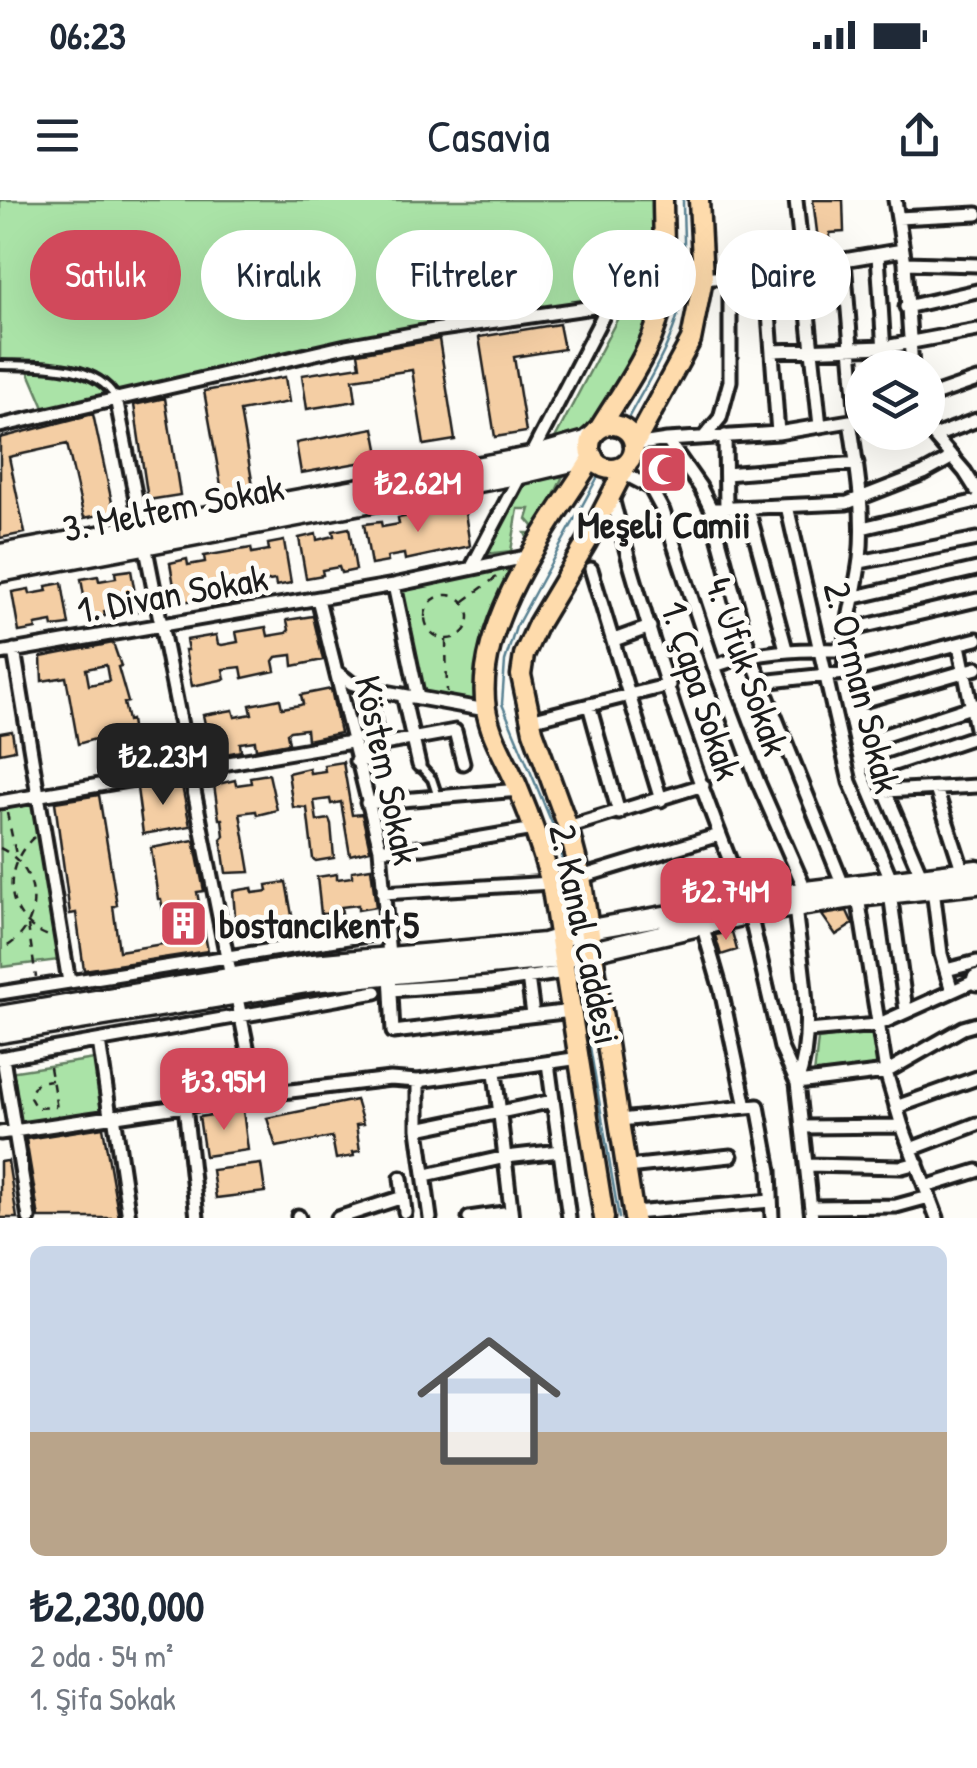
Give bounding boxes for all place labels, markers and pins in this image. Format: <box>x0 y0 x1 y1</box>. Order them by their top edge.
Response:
mosque icon: Meşeli Camii <box>638 444 690 496</box>
pin: ₺2.62M <box>337 450 499 535</box>
place label: Meşeli Camii <box>577 498 751 550</box>
pin: ₺2.23M <box>82 723 244 808</box>
pin: ₺2.74M <box>645 858 807 943</box>
building icon: bostancıkent 5 <box>158 898 210 950</box>
place label: bostancıkent 5 <box>219 898 419 950</box>
pin: ₺3.95M <box>143 1048 305 1133</box>

